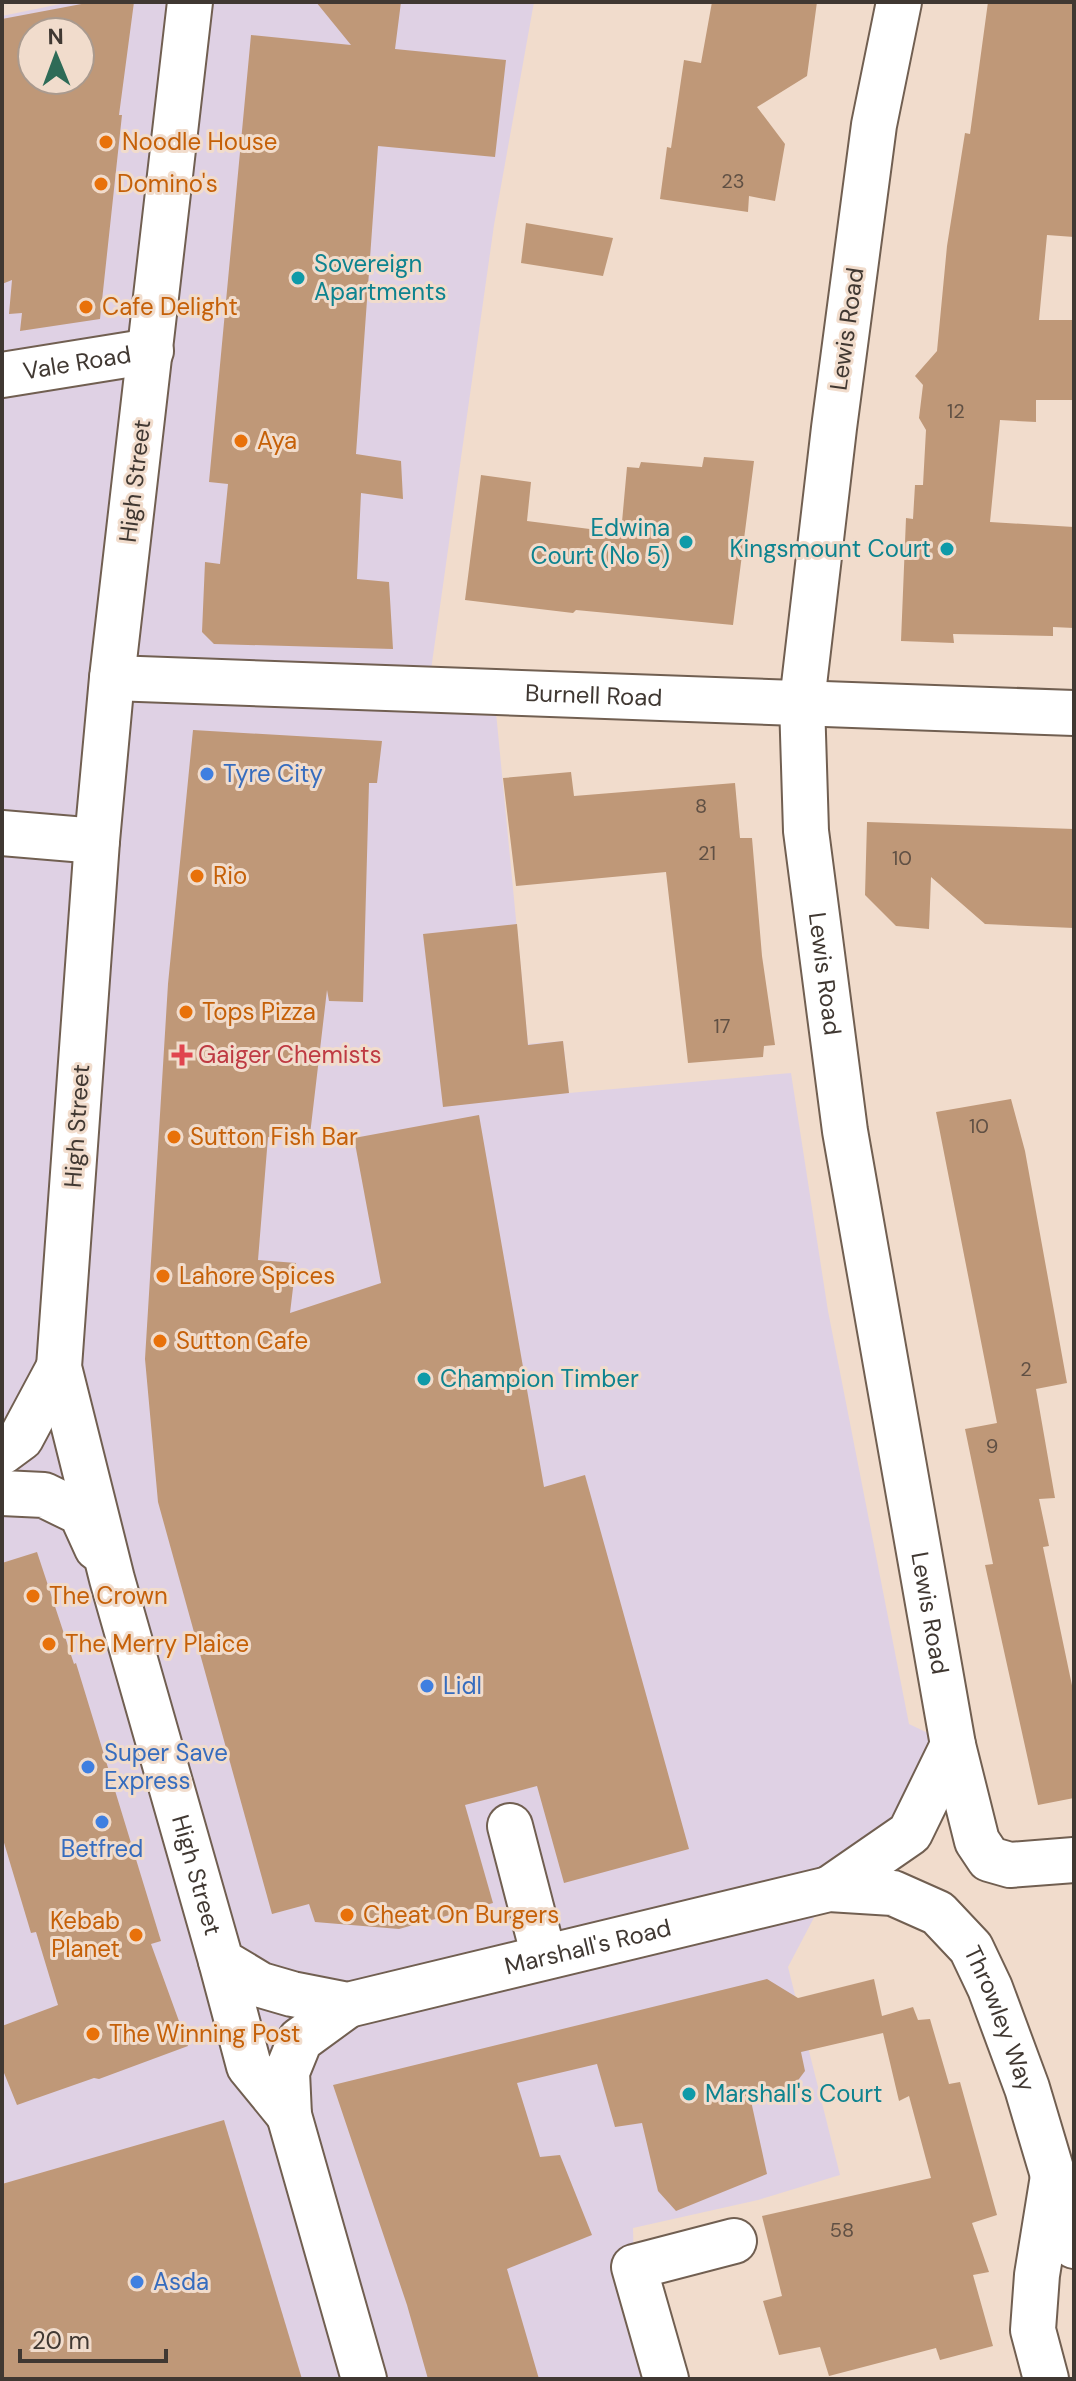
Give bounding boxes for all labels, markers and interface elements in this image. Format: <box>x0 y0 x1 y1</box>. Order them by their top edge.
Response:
north arrow <box>16 16 96 96</box>
text: N <box>47 22 64 51</box>
place label: Noodle House <box>122 126 277 157</box>
marker: Noodle House <box>97 133 115 151</box>
place label: Domino's <box>117 168 218 199</box>
house number: 23 <box>721 168 745 194</box>
marker: Domino's <box>92 175 110 193</box>
place label: Sovereign Apartments <box>314 248 447 307</box>
street label: Lewis Road <box>823 266 870 392</box>
marker: Sovereign Apartments <box>289 269 307 287</box>
place label: Cafe Delight <box>102 291 238 322</box>
marker: Cafe Delight <box>77 298 95 316</box>
street label: Vale Road <box>21 338 133 386</box>
house number: 12 <box>947 398 965 424</box>
street label: High Street <box>112 418 157 544</box>
place label: Aya <box>257 425 297 456</box>
marker: Aya <box>232 432 250 450</box>
place label: Edwina Court (No 5) <box>530 512 670 571</box>
marker: Edwina Court (No 5) <box>677 533 695 551</box>
place label: Kingsmount Court <box>730 533 931 564</box>
marker: Kingsmount Court <box>938 540 956 558</box>
street label: Burnell Road <box>524 677 663 713</box>
place label: Tyre City <box>223 758 323 789</box>
marker: Tyre City <box>198 765 216 783</box>
house number: 8 <box>695 793 707 819</box>
house number: 21 <box>698 840 716 866</box>
house number: 10 <box>892 845 912 871</box>
place label: Rio <box>213 860 247 891</box>
marker: Rio <box>188 867 206 885</box>
street label: Lewis Road <box>802 910 848 1037</box>
place label: Tops Pizza <box>202 996 316 1027</box>
marker: Tops Pizza <box>177 1003 195 1021</box>
house number: 17 <box>714 1013 730 1039</box>
place label: Gaiger Chemists <box>198 1039 382 1070</box>
marker: Gaiger Chemists <box>173 1046 191 1064</box>
street label: High Street <box>57 1063 96 1189</box>
house number: 10 <box>969 1113 989 1139</box>
place label: Sutton Fish Bar <box>190 1121 358 1152</box>
marker: Sutton Fish Bar <box>165 1128 183 1146</box>
place label: Lahore Spices <box>179 1260 335 1291</box>
marker: Lahore Spices <box>154 1267 172 1285</box>
place label: Sutton Cafe <box>176 1325 308 1356</box>
marker: Sutton Cafe <box>151 1332 169 1350</box>
house number: 2 <box>1020 1356 1032 1382</box>
place label: Champion Timber <box>440 1363 639 1394</box>
marker: Champion Timber <box>415 1370 433 1388</box>
house number: 9 <box>986 1433 998 1459</box>
street label: Lewis Road <box>904 1549 956 1677</box>
place label: The Crown <box>49 1580 168 1611</box>
marker: The Crown <box>24 1587 42 1605</box>
place label: The Merry Plaice <box>65 1628 249 1659</box>
marker: The Merry Plaice <box>40 1635 58 1653</box>
place label: Lidl <box>443 1670 482 1701</box>
marker: Lidl <box>418 1677 436 1695</box>
place label: Super Save Express <box>104 1737 228 1796</box>
marker: Super Save Express <box>79 1758 97 1776</box>
street label: High Street <box>165 1811 229 1939</box>
marker: Betfred <box>93 1813 111 1831</box>
place label: Betfred <box>61 1833 143 1864</box>
place label: Cheat On Burgers <box>363 1899 559 1930</box>
place label: Kebab Planet <box>50 1905 120 1964</box>
marker: Cheat On Burgers <box>338 1906 356 1924</box>
street label: Marshall's Road <box>501 1912 674 1982</box>
marker: Kebab Planet <box>127 1926 145 1944</box>
street label: Throwley Way <box>957 1941 1043 2096</box>
place label: The Winning Post <box>109 2018 301 2049</box>
marker: The Winning Post <box>84 2025 102 2043</box>
place label: Marshall's Court <box>705 2078 882 2109</box>
marker: Marshall's Court <box>680 2085 698 2103</box>
house number: 58 <box>830 2217 854 2243</box>
place label: Asda <box>153 2266 209 2297</box>
marker: Asda <box>128 2273 146 2291</box>
scale bar <box>20 2313 166 2363</box>
text: 20 m <box>32 2325 90 2356</box>

